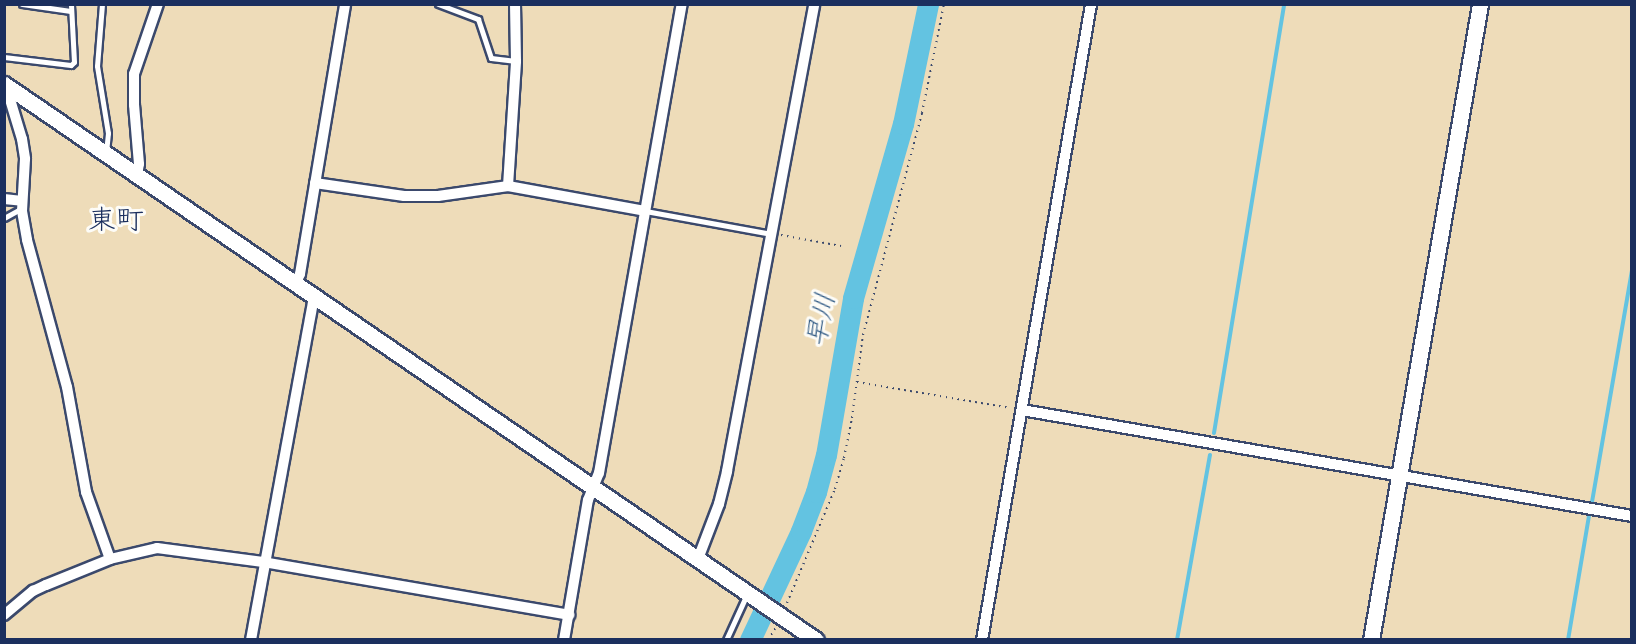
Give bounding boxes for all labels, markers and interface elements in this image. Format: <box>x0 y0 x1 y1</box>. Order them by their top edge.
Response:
district label: 東町 <box>88 203 144 237</box>
water label: 早川 <box>800 290 842 350</box>

